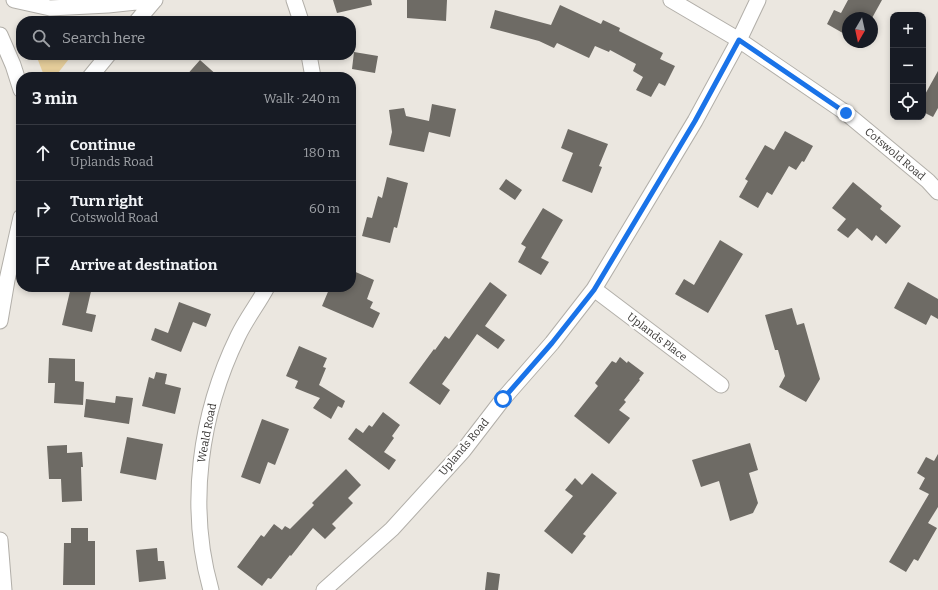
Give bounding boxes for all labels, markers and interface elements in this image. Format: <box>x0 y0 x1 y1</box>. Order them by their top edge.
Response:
north arrow <box>842 12 878 48</box>
map controls <box>890 12 926 120</box>
button: + <box>890 12 926 48</box>
search box <box>16 16 356 60</box>
icon: search <box>30 27 52 49</box>
text: Search here <box>62 29 145 47</box>
button: − <box>890 48 926 84</box>
button: locate <box>890 84 926 120</box>
text: 3 min <box>32 88 77 109</box>
text: Walk · 240 m <box>264 91 340 106</box>
route end <box>837 104 855 122</box>
street label: Cotswold Road <box>862 125 928 183</box>
text: Continue <box>70 136 136 154</box>
icon: ahead <box>32 142 54 164</box>
text: 180 m <box>304 145 340 160</box>
text: Uplands Road <box>70 154 154 169</box>
text: Turn right <box>70 192 143 210</box>
icon: right <box>32 198 54 220</box>
text: 60 m <box>309 201 340 216</box>
text: Cotswold Road <box>70 210 158 225</box>
icon: arrive <box>32 254 54 276</box>
text: Arrive at destination <box>70 256 217 274</box>
street label: Uplands Place <box>624 310 690 364</box>
route start <box>494 390 512 408</box>
street label: Weald Road <box>195 402 219 464</box>
street label: Uplands Road <box>436 415 492 478</box>

